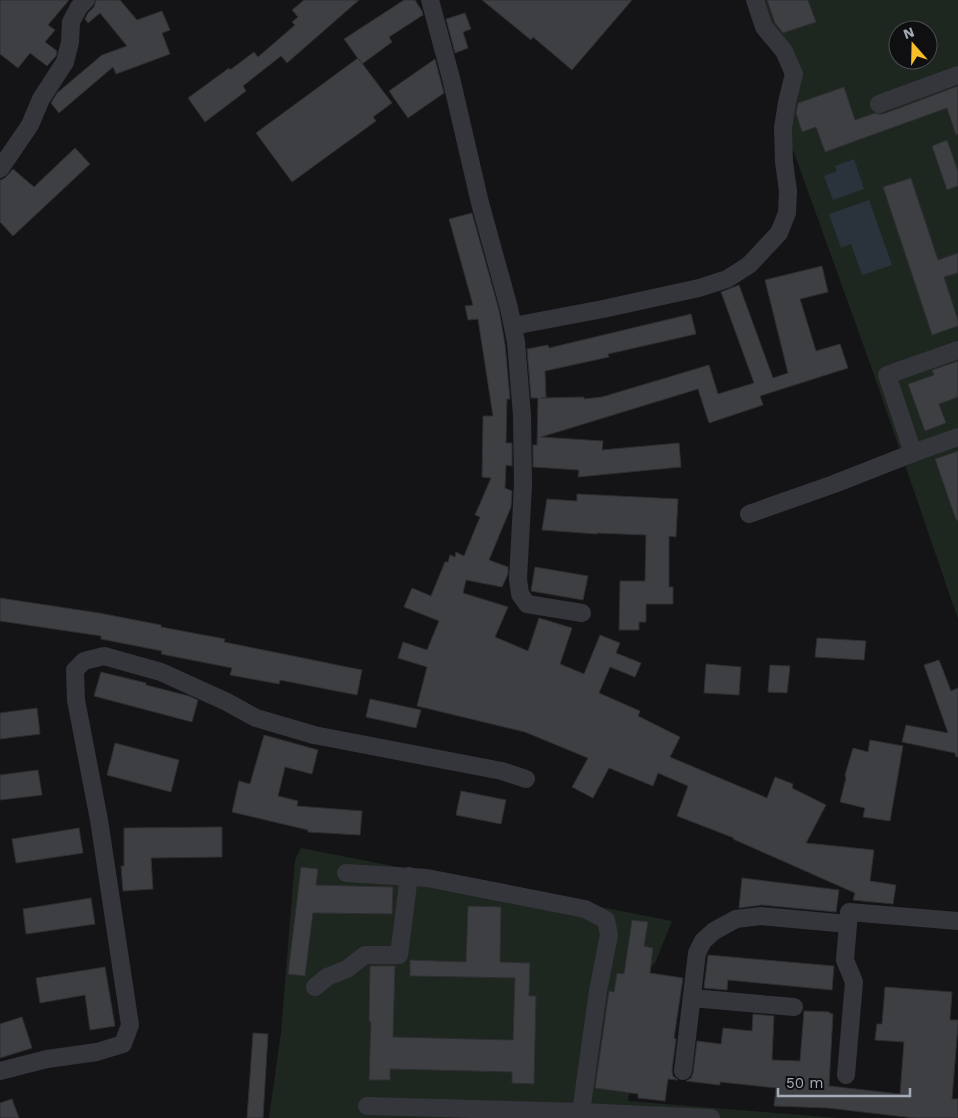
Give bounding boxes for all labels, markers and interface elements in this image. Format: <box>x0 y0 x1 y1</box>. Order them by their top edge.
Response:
north arrow <box>888 20 938 70</box>
text: N <box>901 23 916 42</box>
scale bar <box>778 1066 910 1098</box>
text: 50 m <box>786 1074 823 1092</box>

